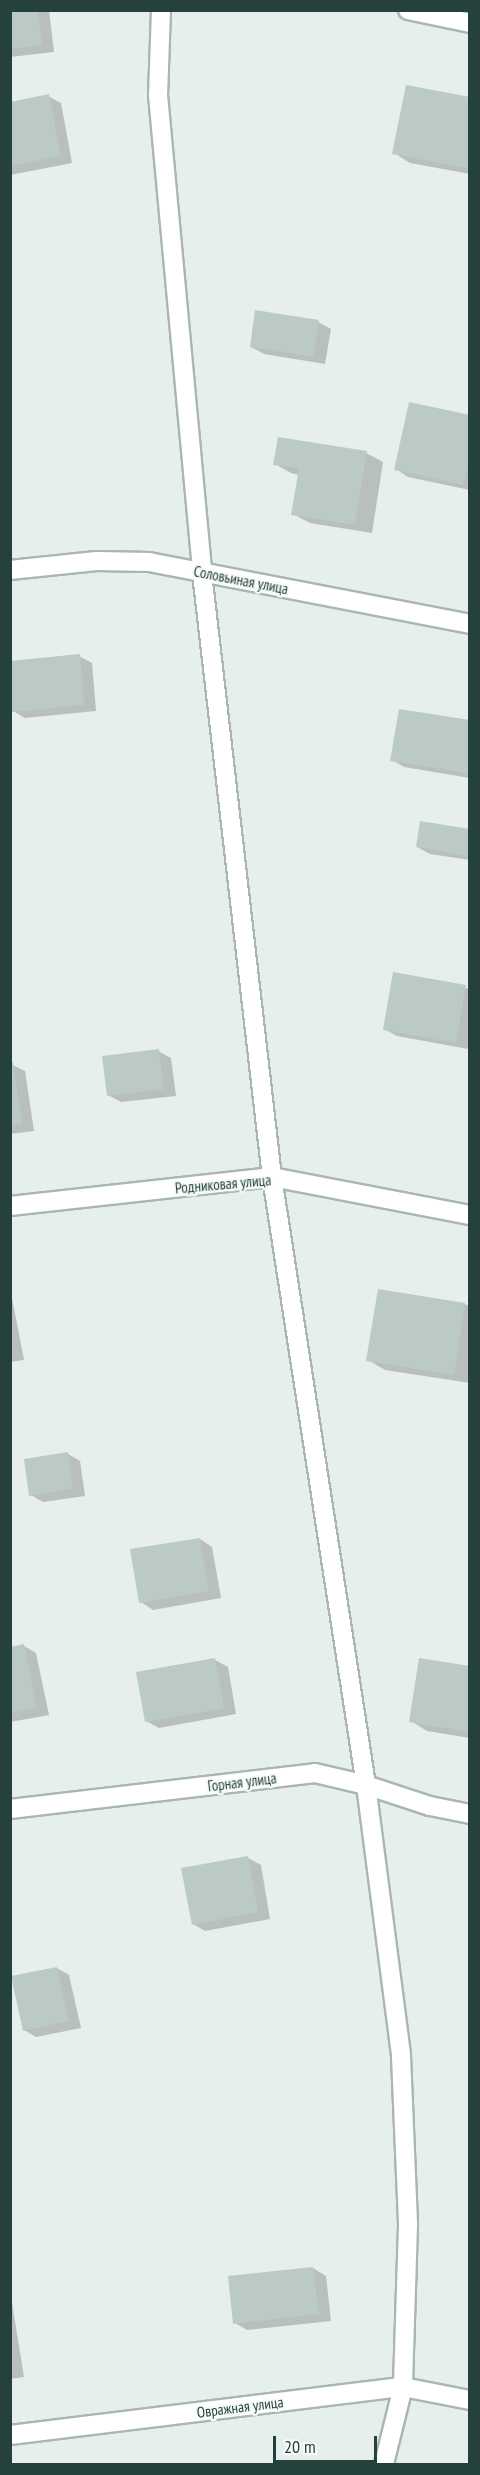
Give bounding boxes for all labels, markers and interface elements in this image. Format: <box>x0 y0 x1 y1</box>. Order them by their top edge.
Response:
street label: Соловьиная улица <box>192 562 290 598</box>
street label: Родниковая улица <box>174 1171 272 1197</box>
street label: Горная улица <box>207 1769 277 1795</box>
street label: Овражная улица <box>196 2393 284 2421</box>
scale bar <box>276 2424 380 2462</box>
text: 20 m <box>284 2435 316 2458</box>

